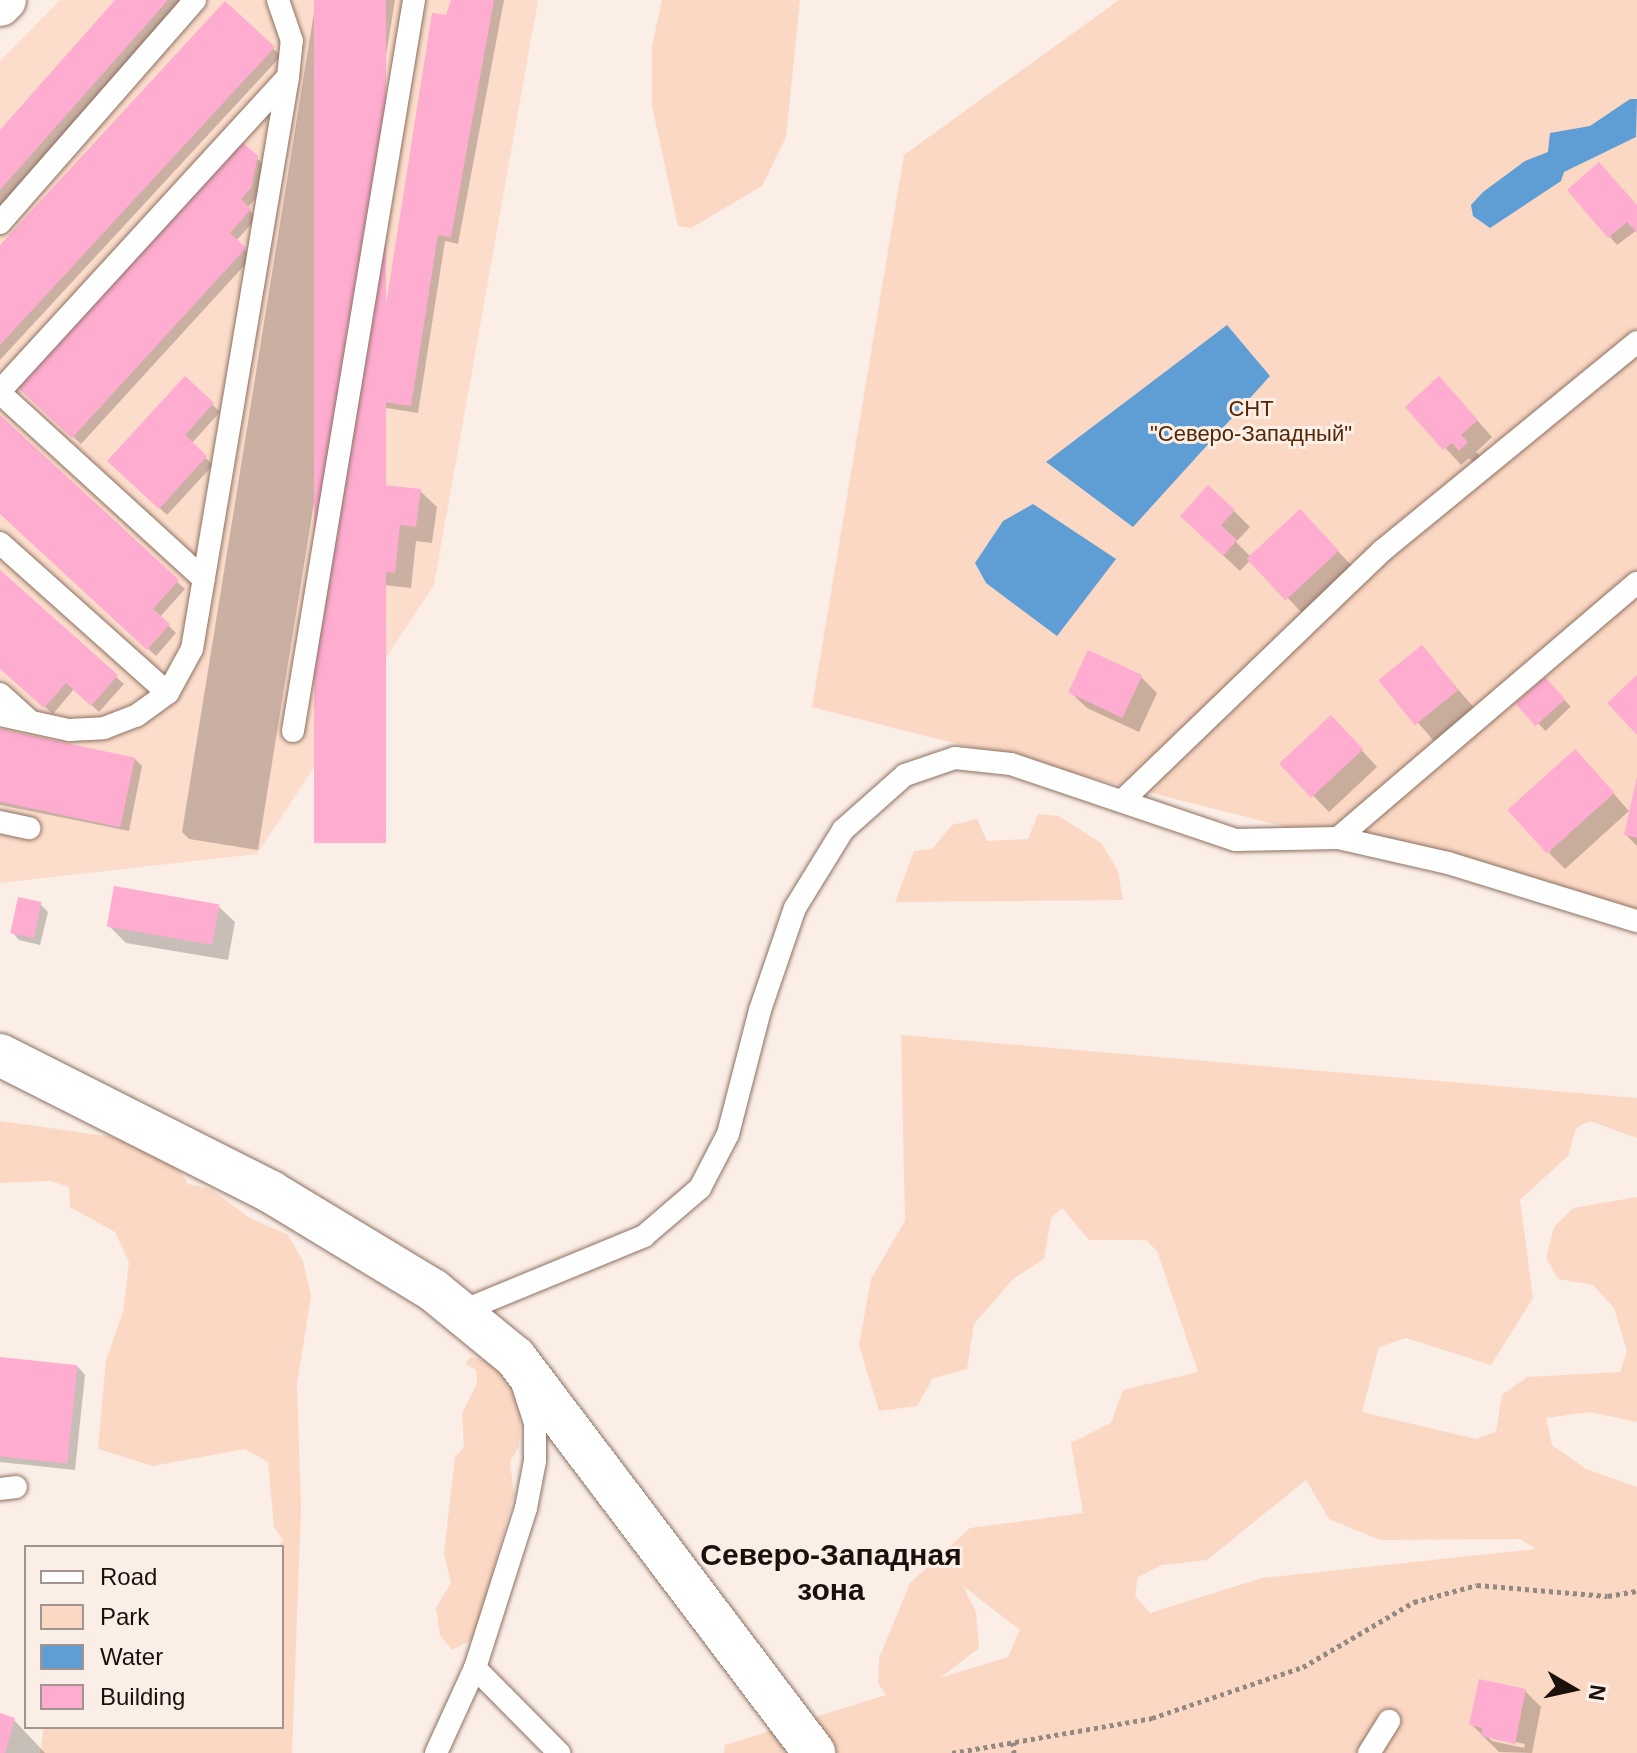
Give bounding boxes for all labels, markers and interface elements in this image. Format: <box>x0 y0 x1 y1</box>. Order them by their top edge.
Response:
park label: СНТ "Северо-Западный" <box>1150 395 1352 446</box>
district label: Северо-Западная зона <box>700 1537 962 1608</box>
legend <box>24 1545 284 1729</box>
text: Road <box>100 1563 157 1590</box>
text: Park <box>100 1603 149 1630</box>
text: Water <box>100 1643 163 1670</box>
north arrow <box>1533 1649 1613 1729</box>
text: Building <box>100 1683 185 1710</box>
text: N <box>1584 1683 1611 1703</box>

